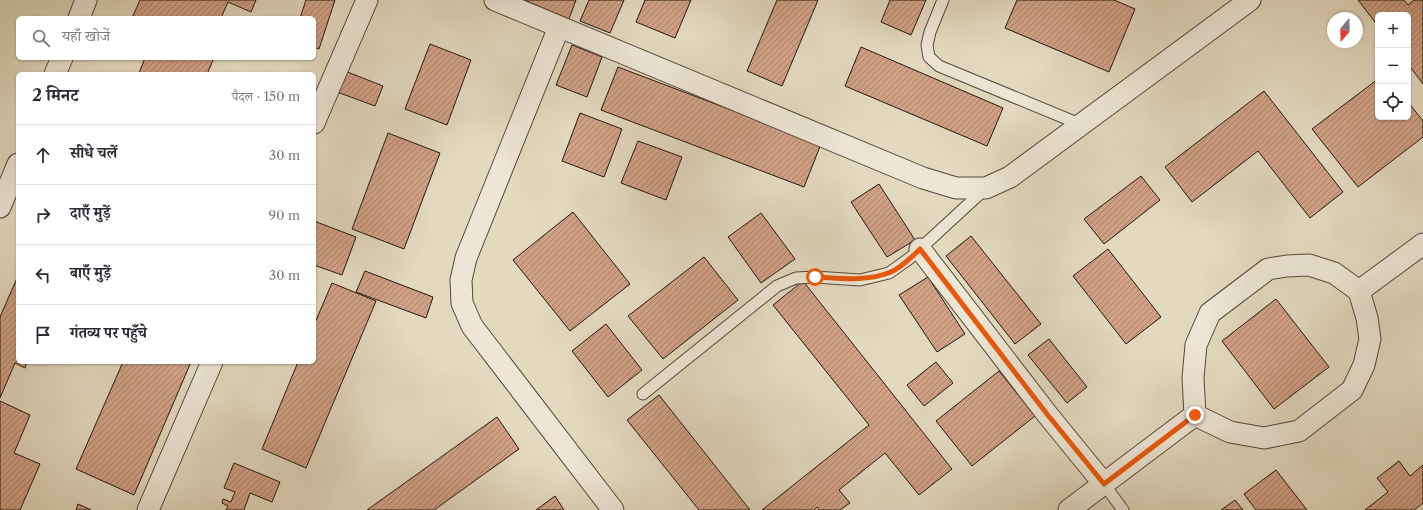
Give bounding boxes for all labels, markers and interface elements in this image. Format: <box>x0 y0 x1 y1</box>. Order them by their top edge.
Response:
north arrow <box>1327 12 1363 48</box>
map controls <box>1375 12 1411 120</box>
button: + <box>1375 12 1411 48</box>
search box <box>16 16 316 60</box>
text: यहाँ खोजें <box>62 26 110 45</box>
icon: search <box>30 27 52 49</box>
button: − <box>1375 48 1411 84</box>
button: locate <box>1375 84 1411 120</box>
text: 2 मिनट <box>32 85 79 105</box>
text: पैदल · 150 m <box>232 88 300 104</box>
text: सीधे चलें <box>70 143 117 162</box>
icon: ahead <box>32 144 54 166</box>
text: 30 m <box>269 147 300 163</box>
text: दाएँ मुड़ें <box>70 203 110 222</box>
icon: right <box>32 204 54 226</box>
text: 90 m <box>269 207 300 223</box>
text: बाएँ मुड़ें <box>70 263 111 282</box>
icon: left <box>32 264 54 286</box>
text: 30 m <box>269 267 300 283</box>
route start <box>806 268 824 286</box>
text: गंतव्य पर पहुँचे <box>70 323 147 342</box>
icon: arrive <box>32 324 54 346</box>
route end <box>1186 406 1204 424</box>

